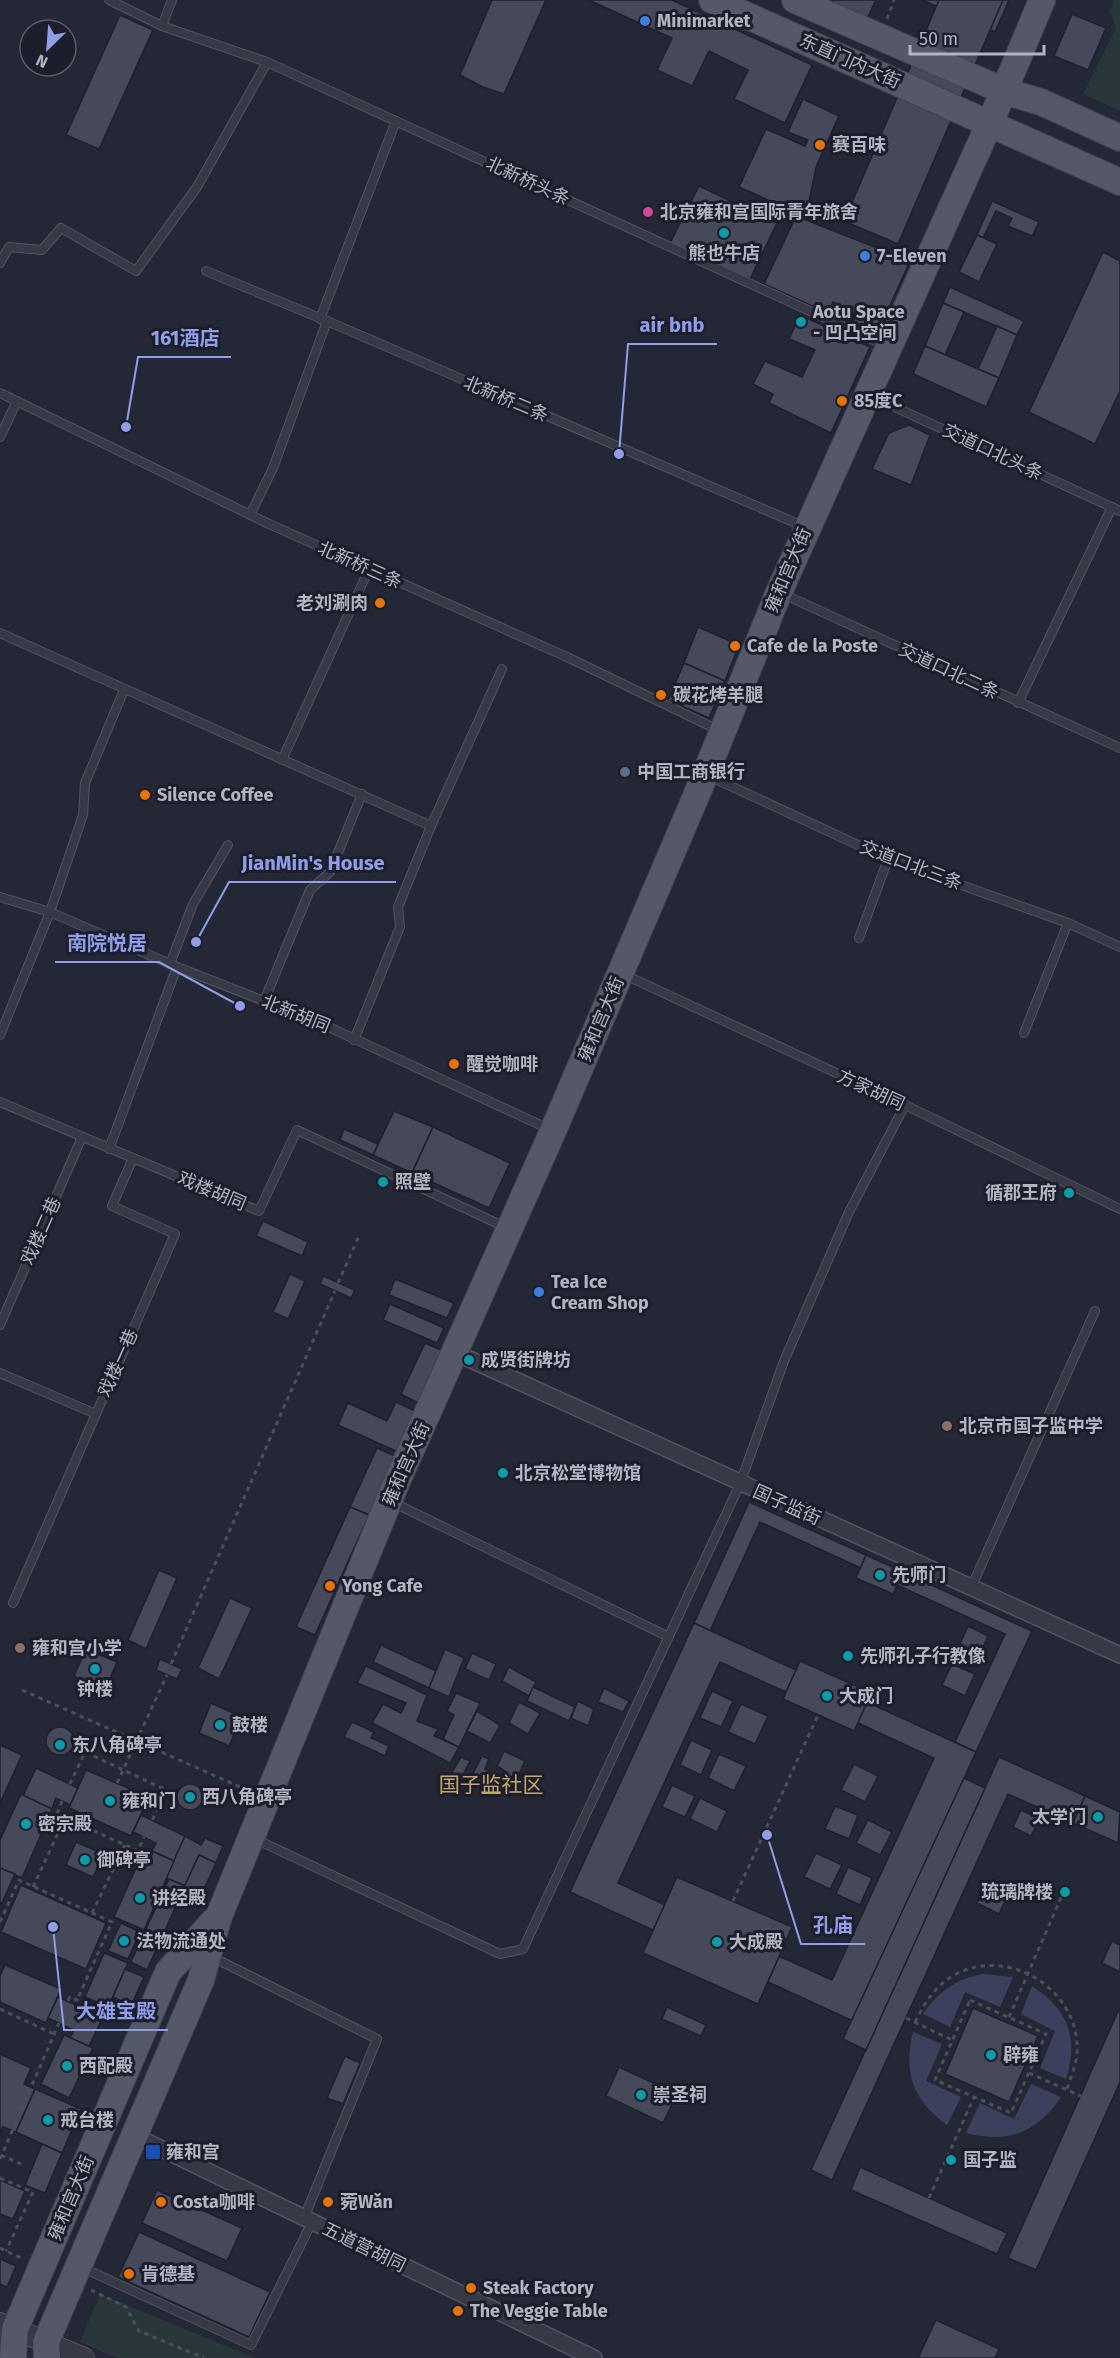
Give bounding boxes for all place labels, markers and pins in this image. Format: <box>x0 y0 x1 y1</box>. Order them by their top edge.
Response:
place label: Minimarket <box>657 10 752 32</box>
marker: Minimarket <box>638 14 652 28</box>
place label: 赛百味 <box>832 134 886 156</box>
marker: 赛百味 <box>813 138 827 152</box>
place label: 北京雍和宫国际青年旅舍 <box>660 201 858 223</box>
marker: 北京雍和宫国际青年旅舍 <box>641 205 655 219</box>
marker: 熊也牛店 <box>717 226 731 240</box>
place label: 熊也牛店 <box>688 242 760 264</box>
place label: 7-Eleven <box>877 245 947 267</box>
marker: 7-Eleven <box>858 249 872 263</box>
place label: Aotu Space - 凹凸空间 <box>812 301 905 344</box>
callout: air bnb <box>628 306 717 344</box>
marker: Aotu Space - 凹凸空间 <box>794 315 808 329</box>
callout: 161酒店 <box>138 319 231 357</box>
place label: 85度C <box>854 390 903 412</box>
marker: 85度C <box>835 394 849 408</box>
place label: 老刘涮肉 <box>296 592 368 614</box>
marker: 老刘涮肉 <box>373 596 387 610</box>
place label: Cafe de la Poste <box>747 635 878 657</box>
marker: Cafe de la Poste <box>728 639 742 653</box>
place label: 碳花烤羊腿 <box>673 684 763 706</box>
marker: 碳花烤羊腿 <box>654 688 668 702</box>
place label: 中国工商银行 <box>637 761 745 783</box>
marker: 中国工商银行 <box>618 765 632 779</box>
place label: Silence Coffee <box>157 784 273 806</box>
marker: Silence Coffee <box>138 788 152 802</box>
callout: JianMin's House <box>229 844 396 882</box>
callout: 南院悦居 <box>55 924 159 962</box>
place label: 醒觉咖啡 <box>466 1053 538 1075</box>
marker: 醒觉咖啡 <box>447 1057 461 1071</box>
place label: 照壁 <box>395 1171 431 1193</box>
marker: 照壁 <box>376 1175 390 1189</box>
place label: 循郡王府 <box>985 1182 1057 1204</box>
marker: 循郡王府 <box>1062 1186 1076 1200</box>
place label: Tea Ice Cream Shop <box>551 1271 649 1314</box>
marker: Tea Ice Cream Shop <box>532 1285 546 1299</box>
place label: 成贤街牌坊 <box>481 1349 571 1371</box>
marker: 成贤街牌坊 <box>462 1353 476 1367</box>
place label: 北京市国子监中学 <box>959 1415 1103 1437</box>
marker: 北京市国子监中学 <box>940 1419 954 1433</box>
place label: 北京松堂博物馆 <box>515 1462 641 1484</box>
marker: 北京松堂博物馆 <box>496 1466 510 1480</box>
place label: 先师门 <box>892 1564 946 1586</box>
marker: 先师门 <box>873 1568 887 1582</box>
place label: Yong Cafe <box>341 1575 423 1597</box>
marker: Yong Cafe <box>323 1579 337 1593</box>
place label: 雍和宫小学 <box>32 1637 122 1659</box>
marker: 雍和宫小学 <box>13 1641 27 1655</box>
place label: 先师孔子行教像 <box>860 1645 986 1667</box>
marker: 先师孔子行教像 <box>841 1649 855 1663</box>
marker: 钟楼 <box>88 1662 102 1676</box>
place label: 钟楼 <box>77 1678 113 1700</box>
place label: 大成门 <box>839 1685 893 1707</box>
marker: 大成门 <box>820 1689 834 1703</box>
place label: 鼓楼 <box>232 1714 268 1736</box>
marker: 鼓楼 <box>213 1718 227 1732</box>
place label: 东八角碑亭 <box>72 1734 162 1756</box>
marker: 东八角碑亭 <box>53 1738 67 1752</box>
place label: 西八角碑亭 <box>202 1786 292 1808</box>
place label: 雍和门 <box>122 1790 176 1812</box>
marker: 西八角碑亭 <box>183 1790 197 1804</box>
marker: 雍和门 <box>103 1794 117 1808</box>
place label: 太学门 <box>1032 1806 1086 1828</box>
marker: 太学门 <box>1091 1810 1105 1824</box>
place label: 密宗殿 <box>38 1813 92 1835</box>
marker: 密宗殿 <box>19 1817 33 1831</box>
place label: 御碑亭 <box>96 1849 151 1871</box>
marker: 御碑亭 <box>78 1853 92 1867</box>
place label: 琉璃牌楼 <box>981 1881 1053 1903</box>
marker: 琉璃牌楼 <box>1058 1885 1072 1899</box>
place label: 讲经殿 <box>152 1887 206 1909</box>
marker: 讲经殿 <box>133 1891 147 1905</box>
callout: 孔庙 <box>801 1906 865 1944</box>
place label: 法物流通处 <box>136 1930 226 1952</box>
place label: 大成殿 <box>729 1931 783 1953</box>
marker: 法物流通处 <box>117 1934 131 1948</box>
marker: 大成殿 <box>710 1935 724 1949</box>
callout: 大雄宝殿 <box>64 1992 168 2030</box>
place label: 辟雍 <box>1003 2044 1039 2066</box>
marker: 辟雍 <box>984 2048 998 2062</box>
place label: 西配殿 <box>79 2055 133 2077</box>
marker: 西配殿 <box>60 2059 74 2073</box>
place label: 崇圣祠 <box>653 2084 707 2106</box>
marker: 崇圣祠 <box>634 2088 648 2102</box>
place label: 戒台楼 <box>60 2109 114 2131</box>
marker: 戒台楼 <box>41 2113 55 2127</box>
place label: 雍和宫 <box>166 2141 220 2163</box>
marker: 雍和宫 <box>144 2143 162 2161</box>
place label: 国子监 <box>963 2149 1017 2171</box>
marker: 国子监 <box>944 2153 958 2167</box>
place label: Costa咖啡 <box>173 2191 255 2213</box>
place label: 菀Wǎn <box>340 2191 393 2213</box>
marker: Costa咖啡 <box>154 2195 168 2209</box>
marker: 菀Wǎn <box>321 2195 335 2209</box>
place label: 肯德基 <box>141 2263 195 2285</box>
marker: 肯德基 <box>122 2267 136 2281</box>
place label: Steak Factory <box>483 2277 594 2299</box>
marker: Steak Factory <box>464 2281 478 2295</box>
place label: The Veggie Table <box>470 2300 608 2322</box>
marker: The Veggie Table <box>451 2304 465 2318</box>

